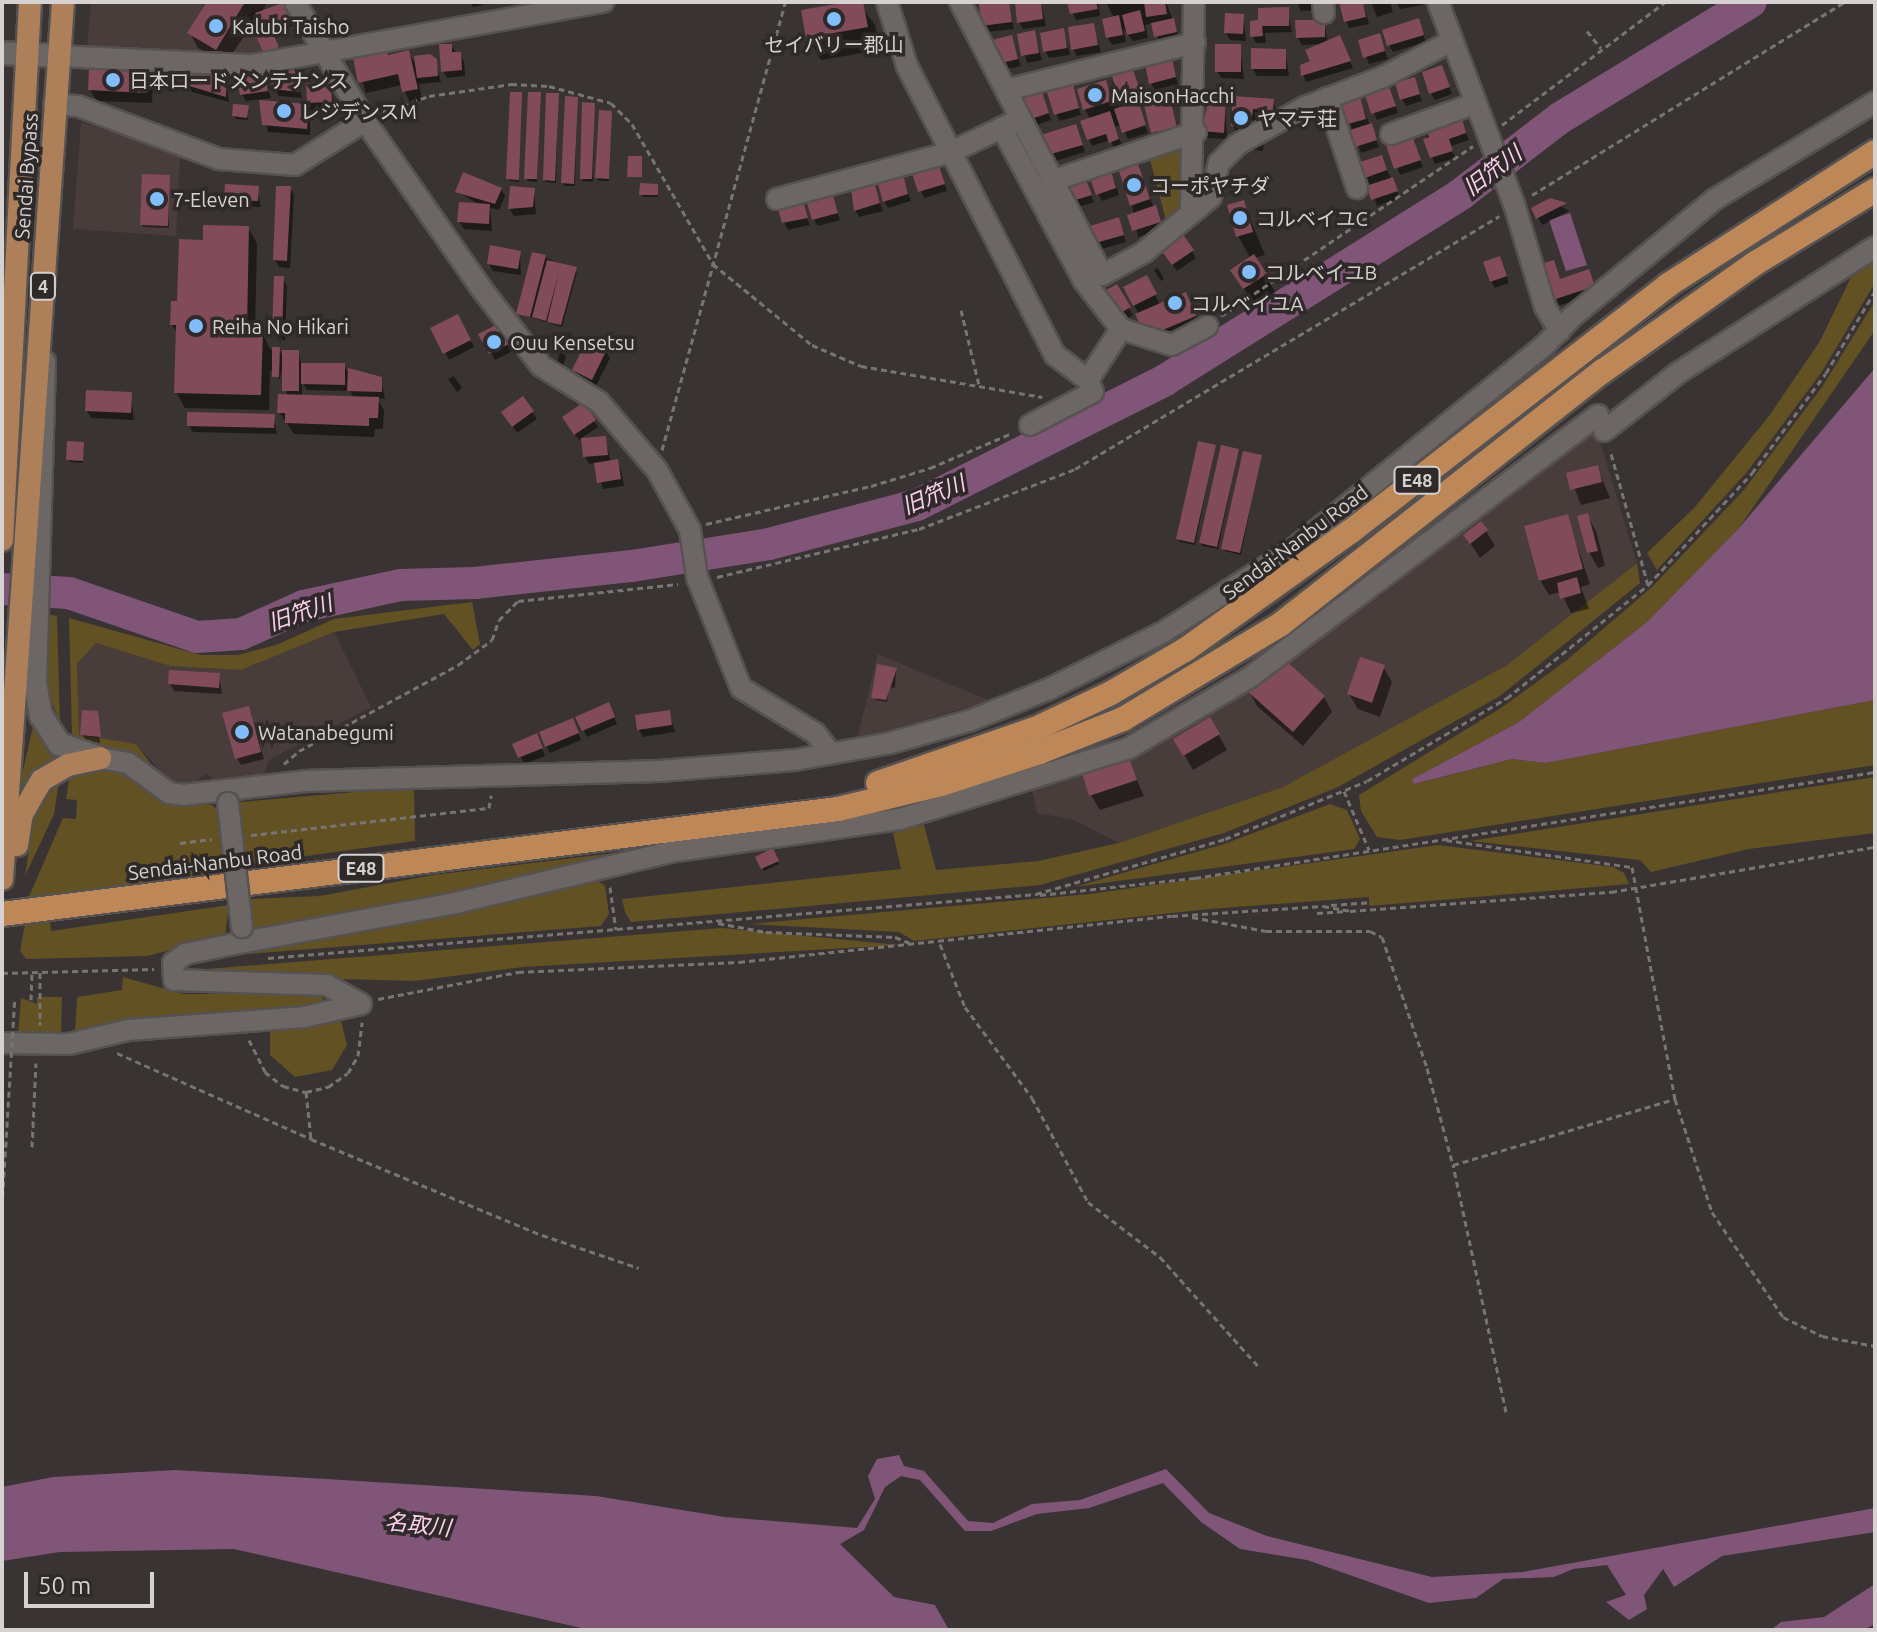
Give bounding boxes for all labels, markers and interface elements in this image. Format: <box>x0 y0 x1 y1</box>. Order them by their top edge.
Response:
marker: セイバリー郡山 <box>825 10 843 28</box>
place label: Kalubi Taisho <box>232 14 350 38</box>
marker: Kalubi Taisho <box>207 17 225 35</box>
place label: セイバリー郡山 <box>764 32 904 56</box>
place label: 日本ロードメンテナンス <box>129 68 349 92</box>
marker: 日本ロードメンテナンス <box>104 71 122 89</box>
place label: MaisonHacchi <box>1111 83 1234 107</box>
marker: MaisonHacchi <box>1086 86 1104 104</box>
place label: レジデンスM <box>300 99 417 123</box>
marker: レジデンスM <box>275 102 293 120</box>
place label: ヤマテ荘 <box>1257 106 1337 130</box>
marker: ヤマテ荘 <box>1232 109 1250 127</box>
street label: Sendai Bypass <box>10 112 42 240</box>
water label: 旧笊川 <box>1458 140 1526 200</box>
place label: コーポヤチダ <box>1150 173 1270 197</box>
marker: コーポヤチダ <box>1125 176 1143 194</box>
place label: 7-Eleven <box>173 187 250 211</box>
marker: 7-Eleven <box>148 190 166 208</box>
place label: コルベイユC <box>1256 206 1368 230</box>
marker: コルベイユC <box>1231 209 1249 227</box>
place label: コルベイユB <box>1265 260 1378 284</box>
marker: コルベイユB <box>1240 263 1258 281</box>
road number: 4 <box>29 272 57 300</box>
place label: コルベイユA <box>1191 291 1304 315</box>
marker: コルベイユA <box>1166 294 1184 312</box>
place label: Reiha No Hikari <box>212 314 349 338</box>
marker: Reiha No Hikari <box>187 317 205 335</box>
place label: Ouu Kensetsu <box>510 330 635 354</box>
marker: Ouu Kensetsu <box>485 333 503 351</box>
road number: E48 <box>1393 466 1441 494</box>
water label: 旧笊川 <box>897 469 969 519</box>
street label: Sendai-Nanbu Road <box>1218 480 1372 604</box>
water label: 旧笊川 <box>265 589 335 635</box>
place label: Watanabegumi <box>258 720 394 744</box>
marker: Watanabegumi <box>233 723 251 741</box>
street label: Sendai-Nanbu Road <box>127 839 303 885</box>
road number: E48 <box>337 854 385 882</box>
water label: 名取川 <box>384 1507 452 1541</box>
scale bar <box>28 1556 158 1606</box>
text: 50 m <box>38 1572 91 1599</box>

